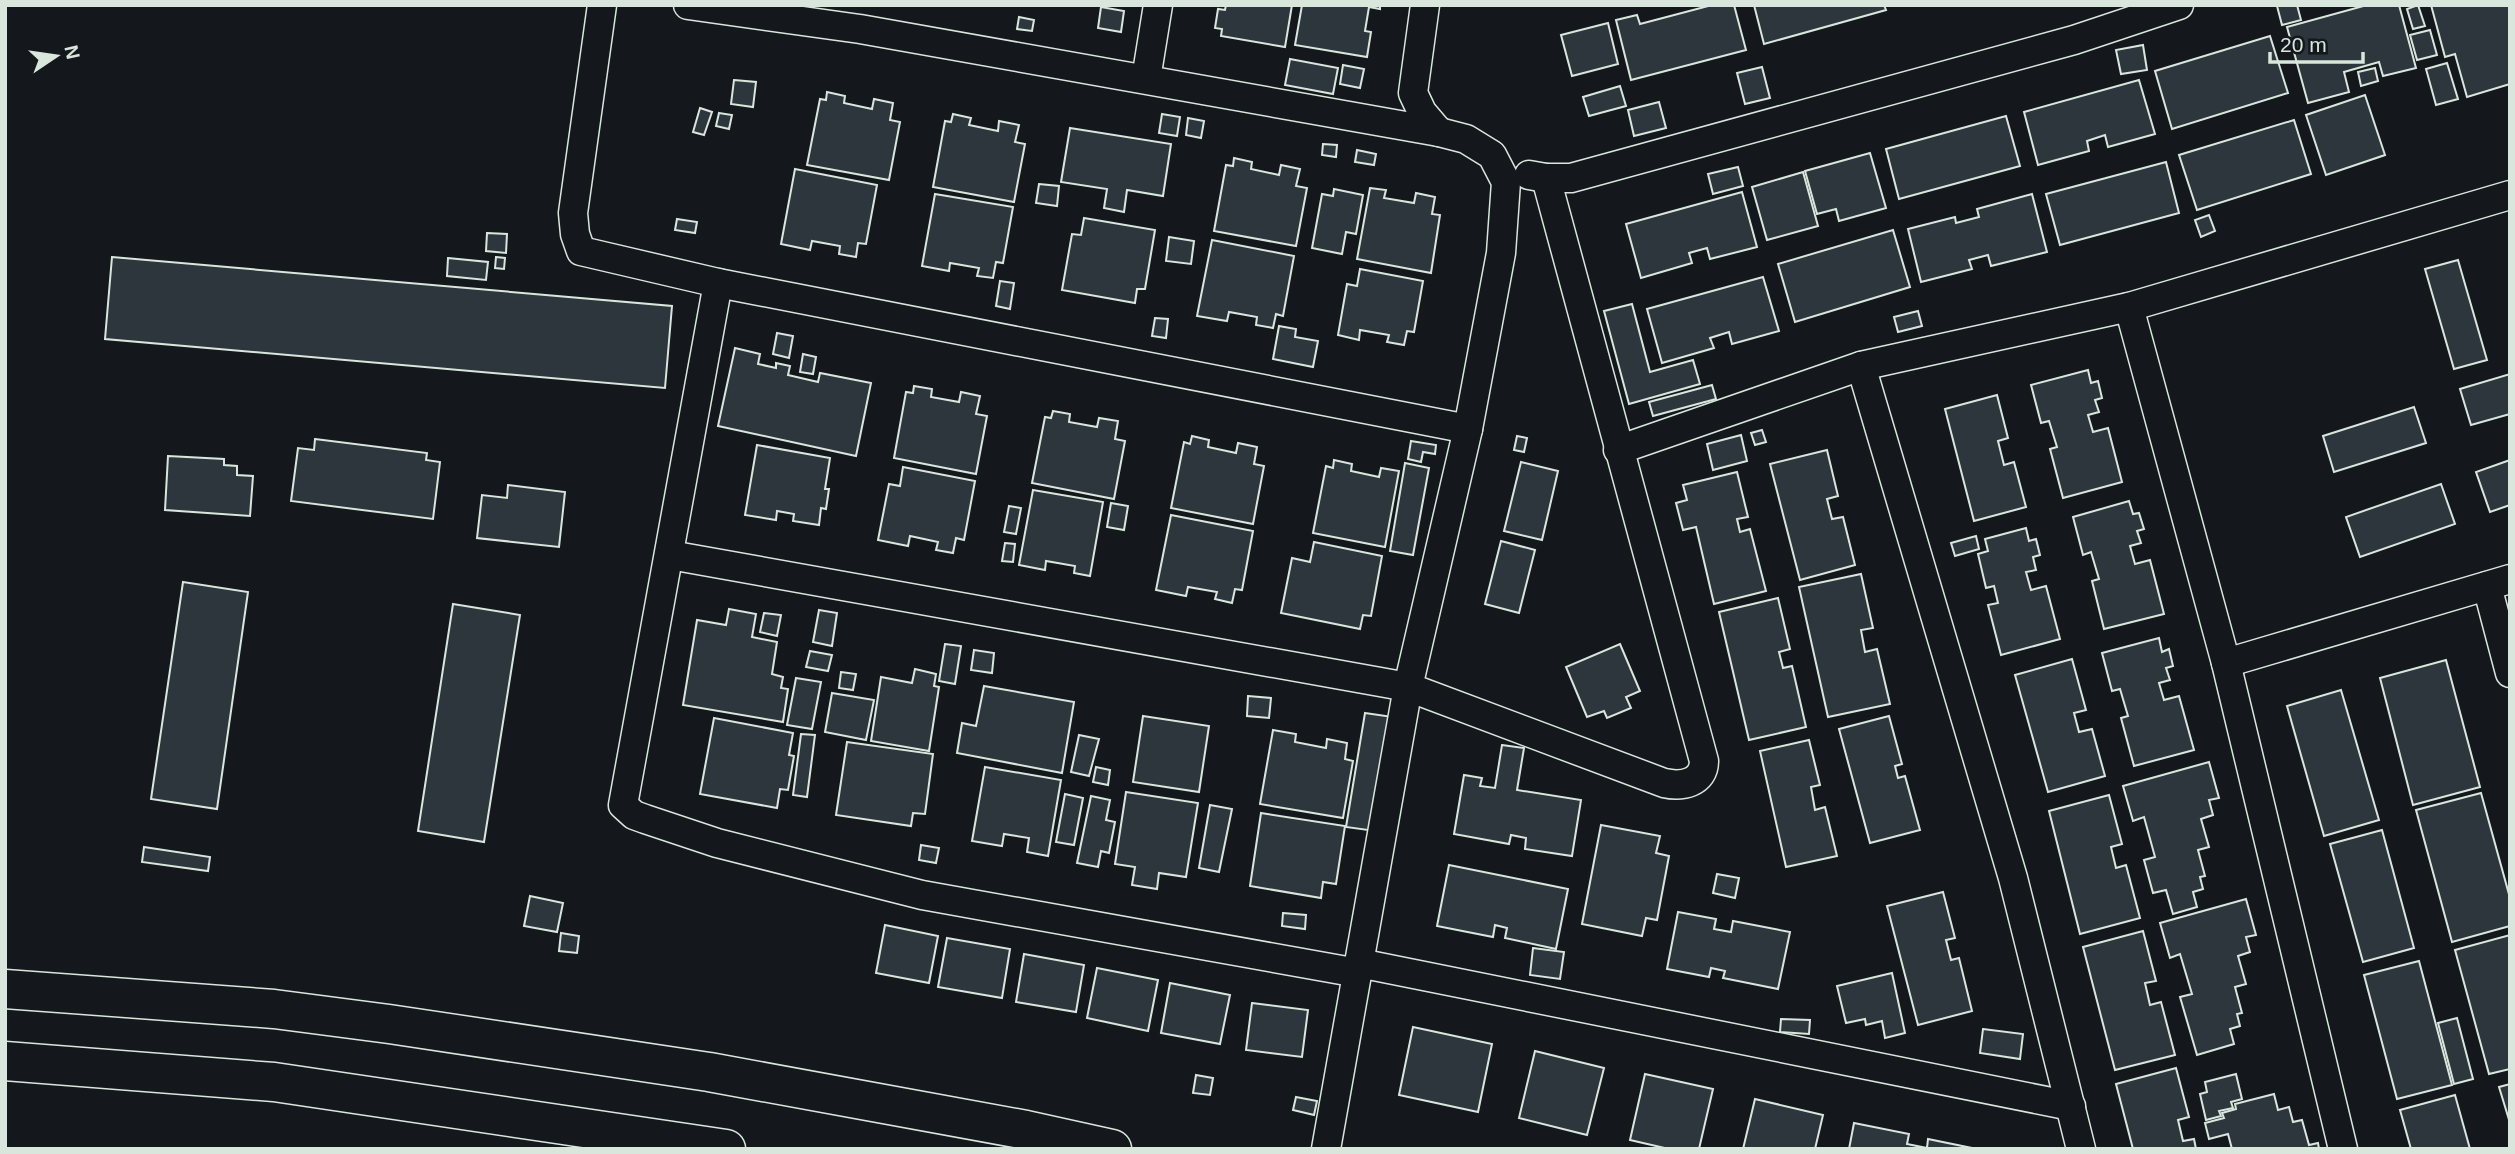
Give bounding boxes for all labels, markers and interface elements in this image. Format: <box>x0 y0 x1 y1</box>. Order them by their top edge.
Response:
north arrow <box>21 21 91 91</box>
scale bar <box>2270 21 2363 65</box>
text: 20 m <box>2280 33 2327 56</box>
text: N <box>60 43 84 61</box>

